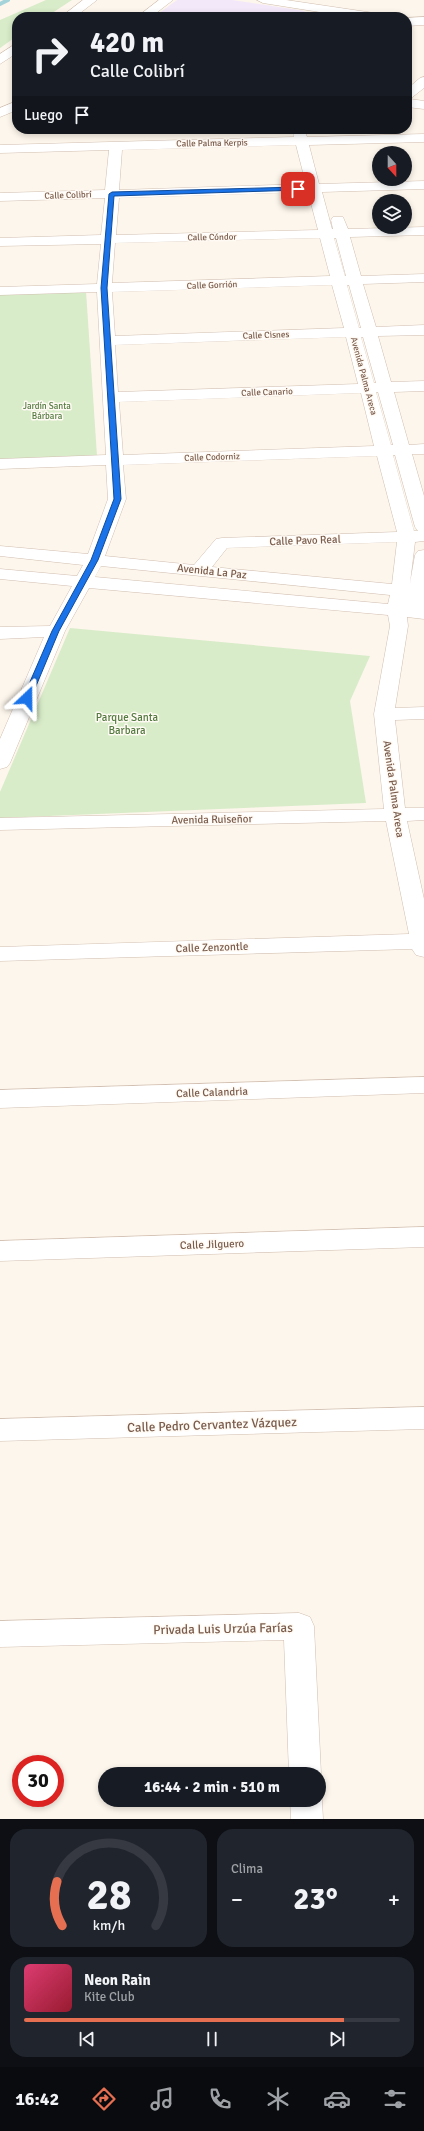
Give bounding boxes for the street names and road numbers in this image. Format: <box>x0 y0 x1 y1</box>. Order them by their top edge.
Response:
street label: Calle Palma Kerpis <box>176 137 248 150</box>
street label: Calle Colibrí <box>44 189 92 202</box>
street label: Calle Cóndor <box>187 232 237 243</box>
street label: Calle Gorrión <box>186 279 238 292</box>
street label: Calle Cisnes <box>242 329 290 342</box>
street label: Avenida Palma Areca <box>348 336 379 417</box>
street label: Calle Canario <box>241 386 293 399</box>
street label: Calle Codorniz <box>184 451 240 464</box>
street label: Calle Pavo Real <box>269 533 341 548</box>
street label: Avenida La Paz <box>177 561 247 582</box>
street label: Avenida Palma Areca <box>380 740 407 839</box>
street label: Avenida Ruiseñor <box>171 812 253 827</box>
street label: Calle Zenzontle <box>175 940 249 955</box>
street label: Calle Calandria <box>176 1085 249 1100</box>
street label: Calle Jilguero <box>180 1237 245 1252</box>
street label: Calle Pedro Cervantez Vázquez <box>127 1414 297 1436</box>
street label: Privada Luis Urzúa Farías <box>153 1620 293 1638</box>

